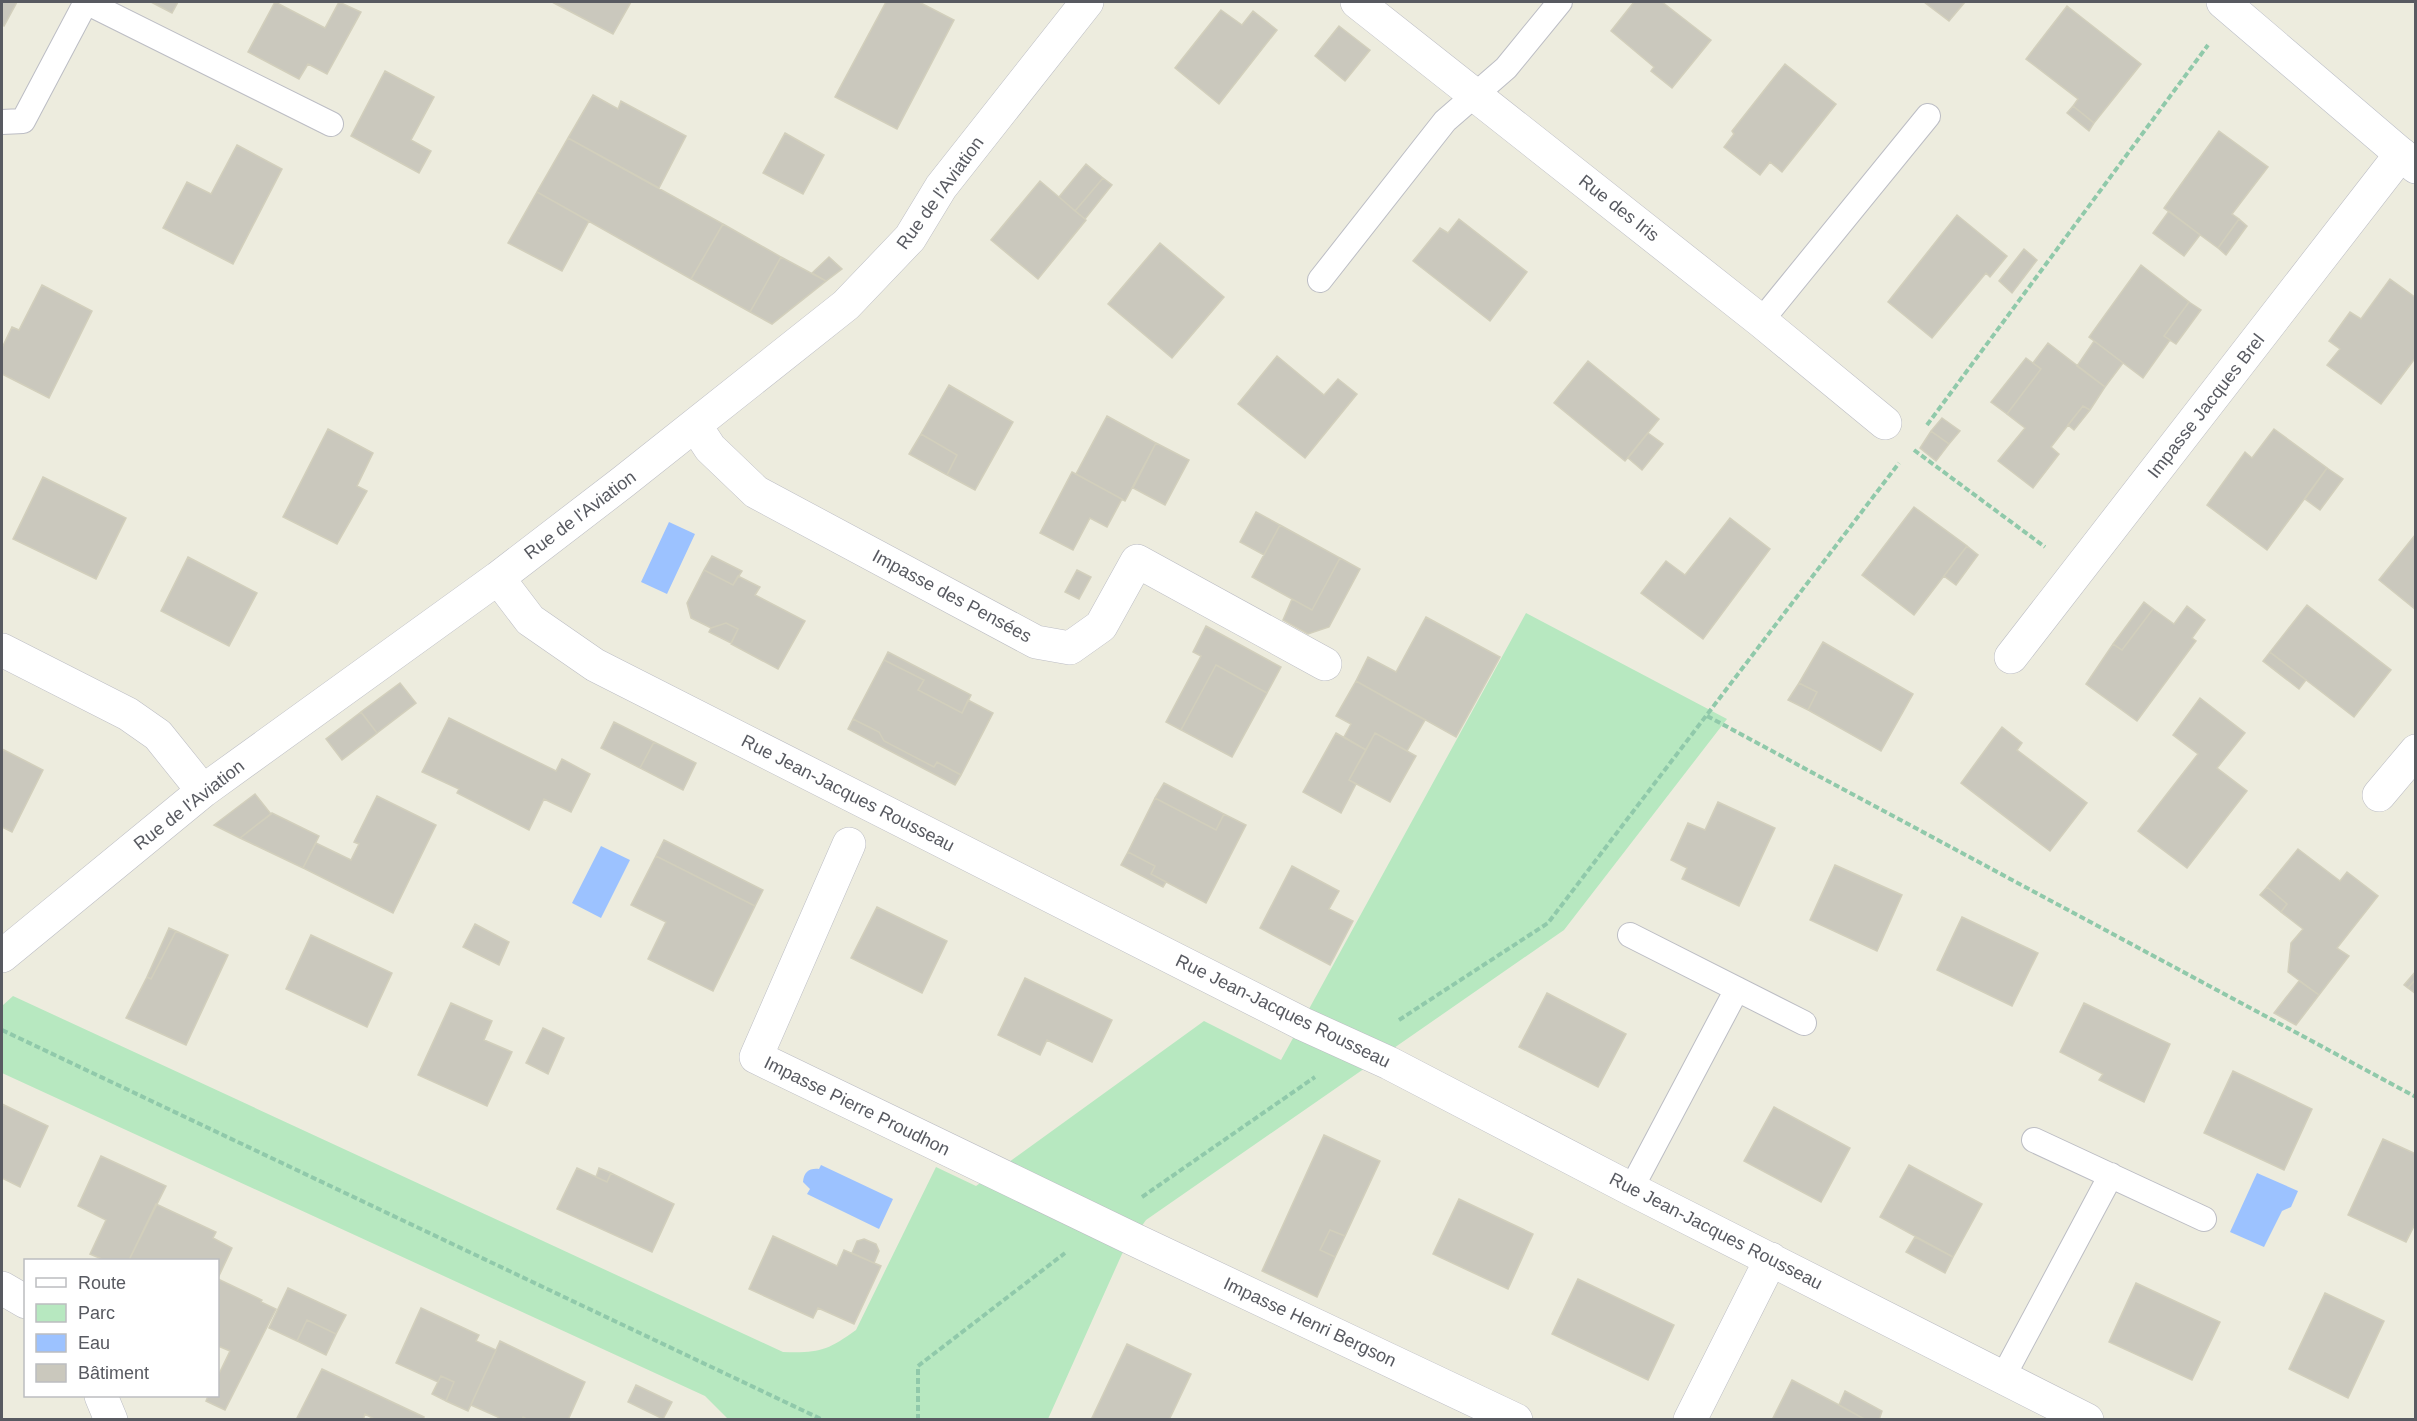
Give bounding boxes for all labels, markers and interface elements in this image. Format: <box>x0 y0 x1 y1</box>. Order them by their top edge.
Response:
street label: Rue de l'Aviation <box>892 133 988 253</box>
street label: Rue des Iris <box>1575 171 1663 245</box>
street label: Impasse Jacques Brel <box>2144 330 2268 482</box>
street label: Rue de l'Aviation <box>520 467 640 563</box>
street label: Impasse des Pensées <box>869 546 1035 646</box>
street label: Rue Jean-Jacques Rousseau <box>738 730 958 856</box>
street label: Rue de l'Aviation <box>130 756 248 854</box>
street label: Rue Jean-Jacques Rousseau <box>1172 950 1394 1072</box>
street label: Impasse Pierre Proudhon <box>761 1052 953 1160</box>
street label: Rue Jean-Jacques Rousseau <box>1606 1168 1826 1294</box>
legend <box>24 1259 219 1397</box>
text: Route <box>78 1273 126 1293</box>
street label: Impasse Henri Bergson <box>1221 1273 1399 1371</box>
text: Parc <box>78 1303 115 1323</box>
text: Eau <box>78 1333 110 1353</box>
text: Bâtiment <box>78 1363 149 1383</box>

